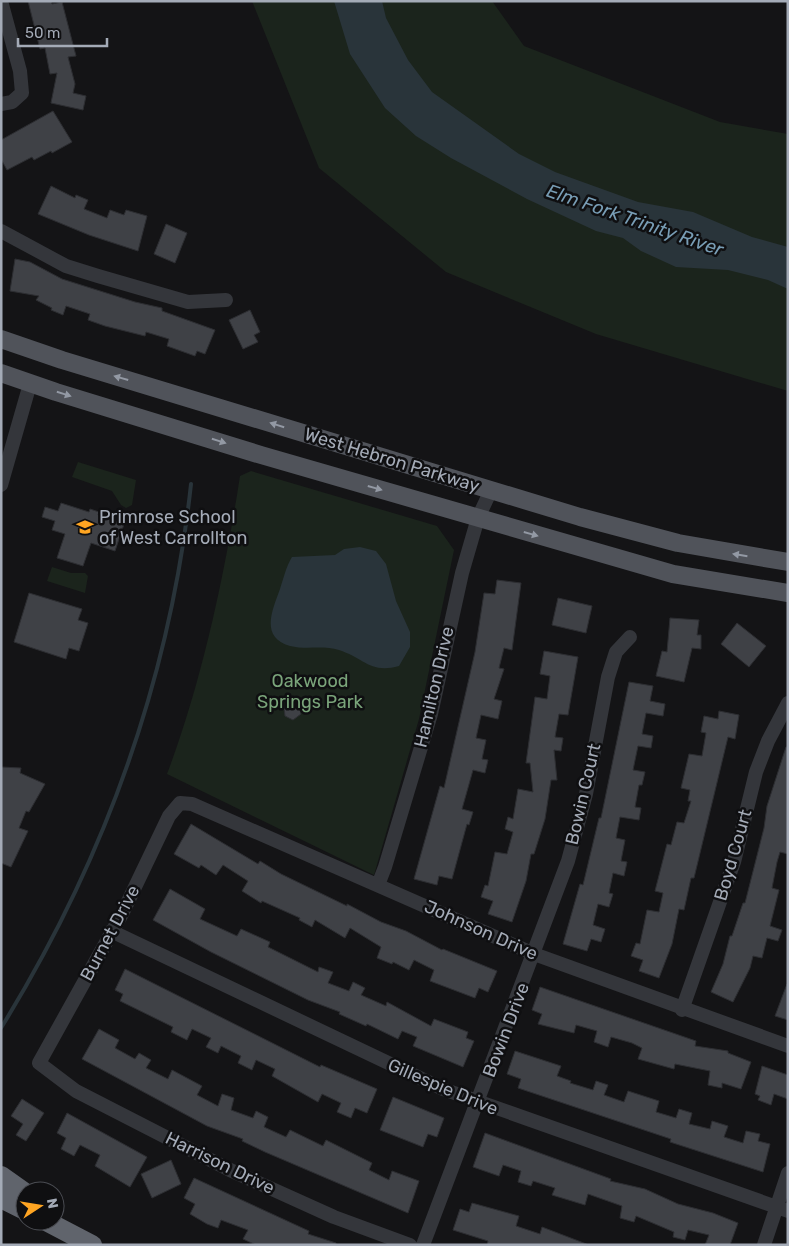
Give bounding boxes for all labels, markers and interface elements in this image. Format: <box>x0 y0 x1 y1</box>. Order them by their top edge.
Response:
scale bar <box>18 15 106 47</box>
text: 50 m <box>25 24 60 42</box>
water label: Elm Fork Trinity River <box>544 179 727 261</box>
one-way arrow <box>114 373 129 381</box>
one-way arrow <box>56 391 71 399</box>
one-way arrow <box>269 421 284 428</box>
street label: West Hebron Parkway <box>302 423 482 497</box>
one-way arrow <box>212 438 227 446</box>
one-way arrow <box>367 484 383 492</box>
place label: Primrose School of West Carrollton <box>99 506 247 549</box>
school or university icon: Primrose School of West Carrollton <box>75 517 95 537</box>
one-way arrow <box>523 531 538 539</box>
one-way arrow <box>731 551 747 559</box>
street label: Hamilton Drive <box>409 624 459 750</box>
park label: Oakwood Springs Park <box>257 670 364 713</box>
street label: Bowin Court <box>561 741 605 847</box>
street label: Boyd Court <box>710 807 756 903</box>
street label: Burnet Drive <box>76 881 144 985</box>
street label: Johnson Drive <box>421 895 541 965</box>
street label: Bowin Drive <box>478 980 534 1080</box>
street label: Gillespie Drive <box>385 1054 501 1120</box>
street label: Harrison Drive <box>162 1127 278 1199</box>
north arrow <box>15 1181 65 1231</box>
text: N <box>43 1197 62 1210</box>

